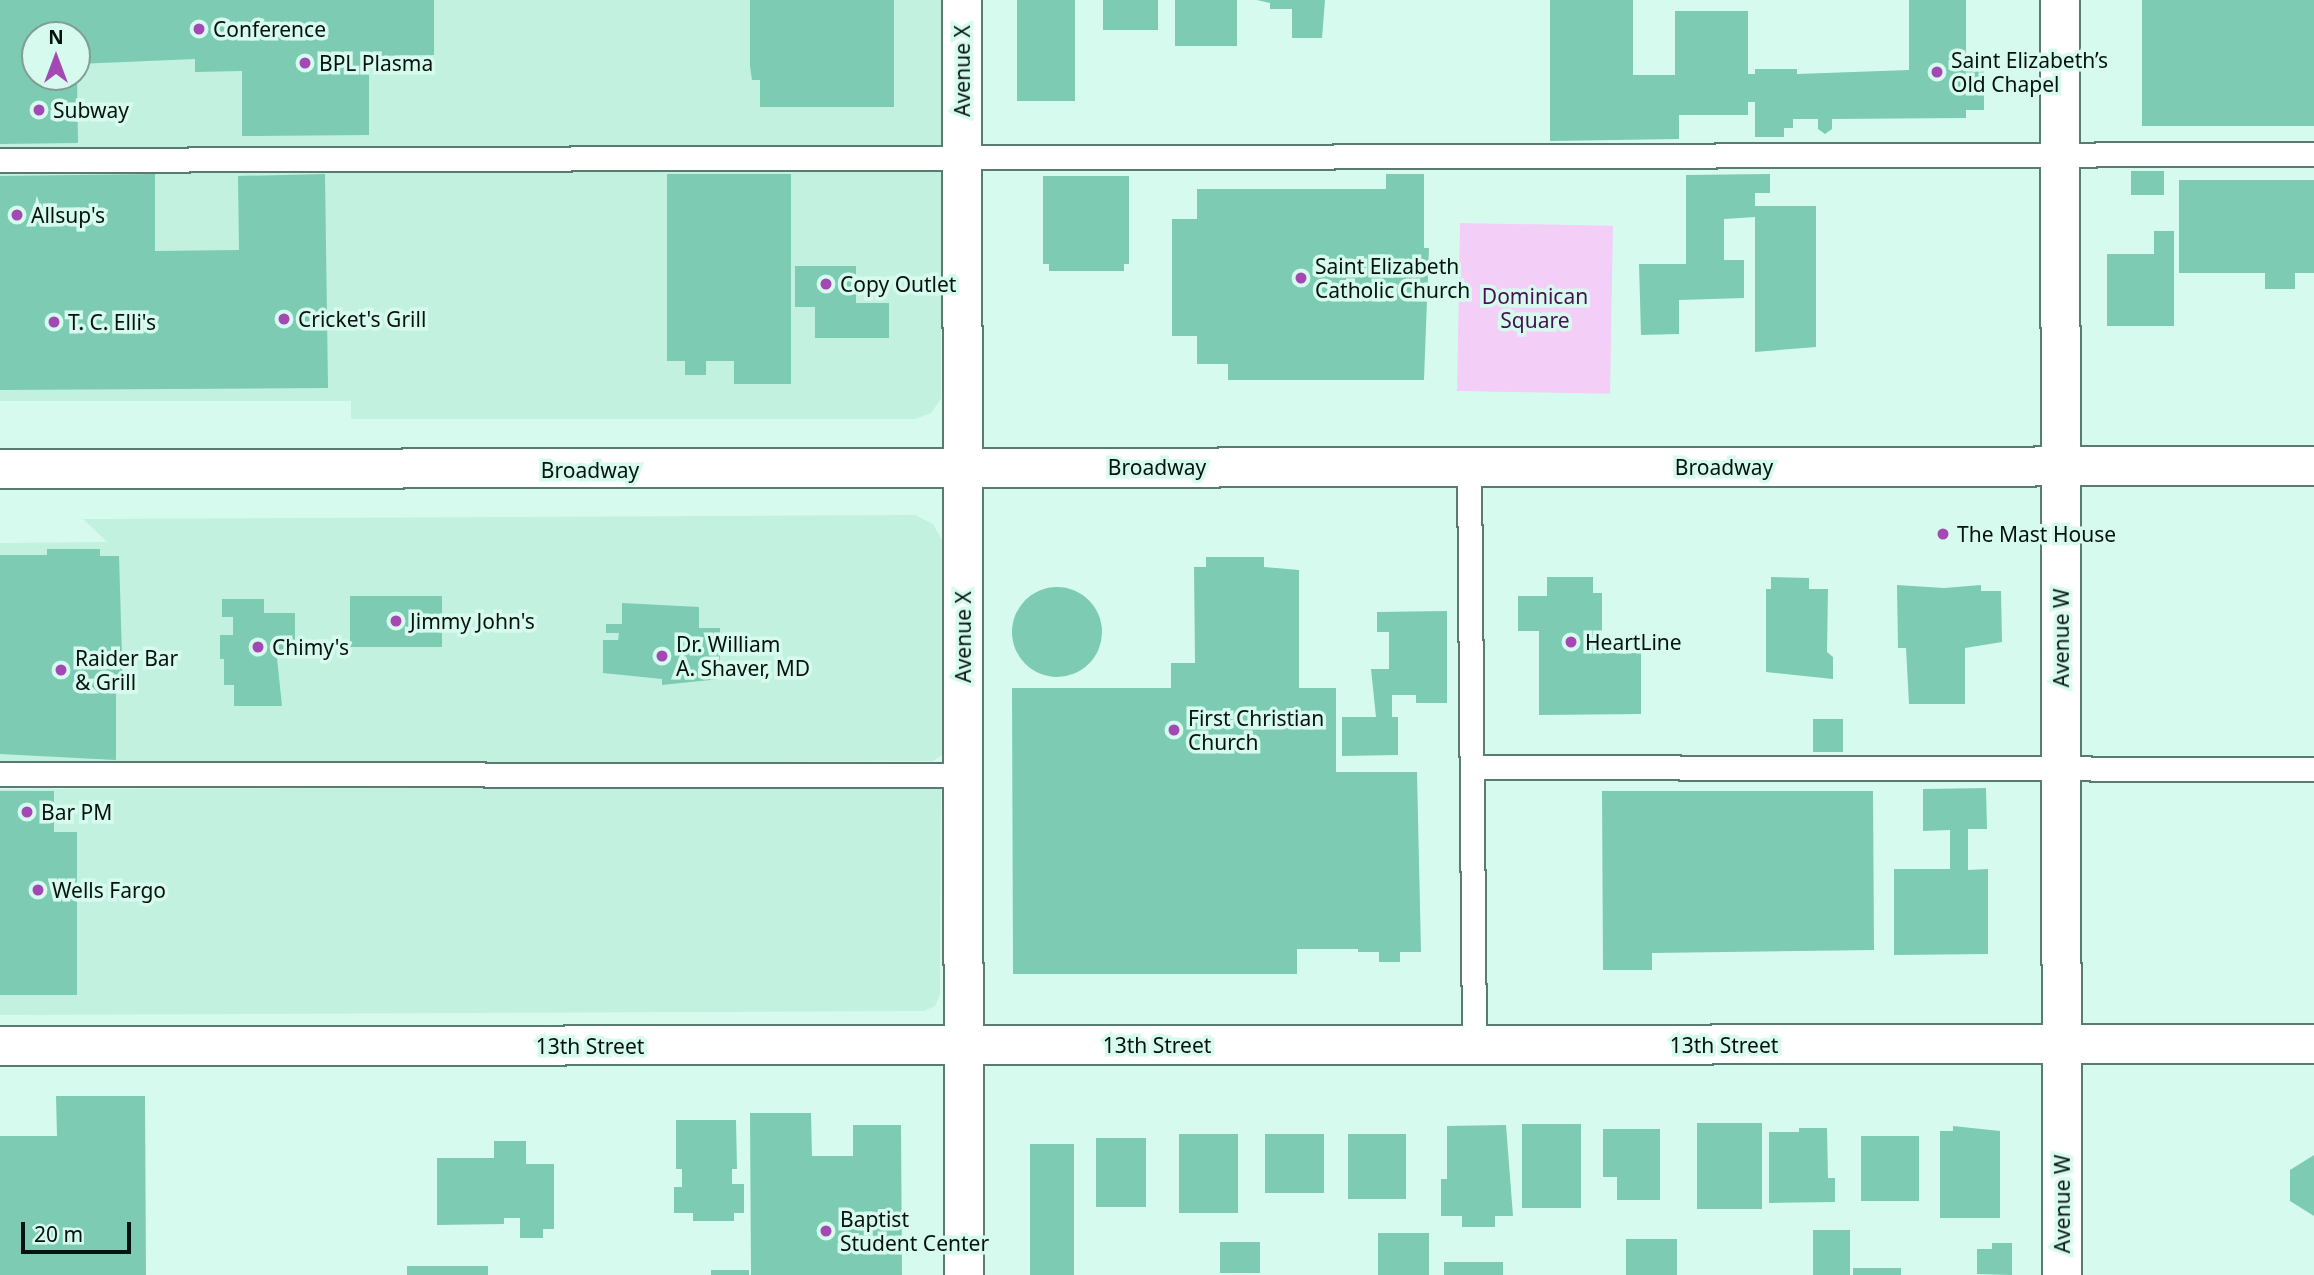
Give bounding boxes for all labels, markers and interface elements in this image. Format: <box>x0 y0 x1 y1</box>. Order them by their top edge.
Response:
place label: Conference <box>213 16 326 42</box>
north arrow <box>21 21 91 91</box>
marker: Conference <box>191 21 207 37</box>
text: N <box>48 24 64 50</box>
street label: Avenue X <box>949 25 975 117</box>
place label: Saint Elizabeth’s Old Chapel <box>1951 47 2108 97</box>
place label: BPL Plasma <box>319 50 433 76</box>
marker: BPL Plasma <box>297 55 313 71</box>
marker: Saint Elizabeth’s Old Chapel <box>1929 64 1945 80</box>
place label: Subway <box>53 97 129 123</box>
marker: Subway <box>31 102 47 118</box>
place label: Allsup's <box>31 202 105 228</box>
marker: Allsup's <box>9 207 25 223</box>
place label: Saint Elizabeth Catholic Church <box>1315 253 1470 303</box>
marker: Saint Elizabeth Catholic Church <box>1293 270 1309 286</box>
place label: Copy Outlet <box>840 271 956 297</box>
marker: Copy Outlet <box>818 276 834 292</box>
park label: Dominican Square <box>1482 283 1588 333</box>
place label: Cricket's Grill <box>298 306 426 332</box>
place label: T. C. Elli's <box>68 309 156 335</box>
marker: Cricket's Grill <box>276 311 292 327</box>
marker: T. C. Elli's <box>46 314 62 330</box>
street label: Broadway <box>1108 454 1206 480</box>
street label: Broadway <box>1675 454 1773 480</box>
street label: Broadway <box>541 457 639 483</box>
place label: The Mast House <box>1957 521 2116 547</box>
marker: The Mast House <box>1935 526 1951 542</box>
street label: Avenue W <box>2048 589 2074 687</box>
street label: Avenue X <box>950 591 976 683</box>
place label: Jimmy John's <box>410 608 535 634</box>
marker: Jimmy John's <box>388 613 404 629</box>
place label: HeartLine <box>1585 629 1682 655</box>
place label: Dr. William A. Shaver, MD <box>676 631 810 681</box>
place label: Chimy's <box>272 634 349 660</box>
marker: HeartLine <box>1563 634 1579 650</box>
marker: Chimy's <box>250 639 266 655</box>
place label: Raider Bar & Grill <box>75 645 178 695</box>
marker: Dr. William A. Shaver, MD <box>654 648 670 664</box>
marker: Raider Bar & Grill <box>53 662 69 678</box>
place label: First Christian Church <box>1188 705 1324 755</box>
marker: First Christian Church <box>1166 722 1182 738</box>
place label: Bar PM <box>41 799 112 825</box>
marker: Bar PM <box>19 804 35 820</box>
place label: Wells Fargo <box>52 877 166 903</box>
marker: Wells Fargo <box>30 882 46 898</box>
street label: 13th Street <box>1103 1032 1211 1058</box>
street label: 13th Street <box>1670 1032 1778 1058</box>
street label: 13th Street <box>536 1033 644 1059</box>
street label: Avenue W <box>2049 1155 2075 1253</box>
place label: Baptist Student Center <box>840 1206 989 1256</box>
scale bar <box>24 1208 135 1252</box>
text: 20 m <box>34 1220 83 1248</box>
marker: Baptist Student Center <box>818 1223 834 1239</box>

